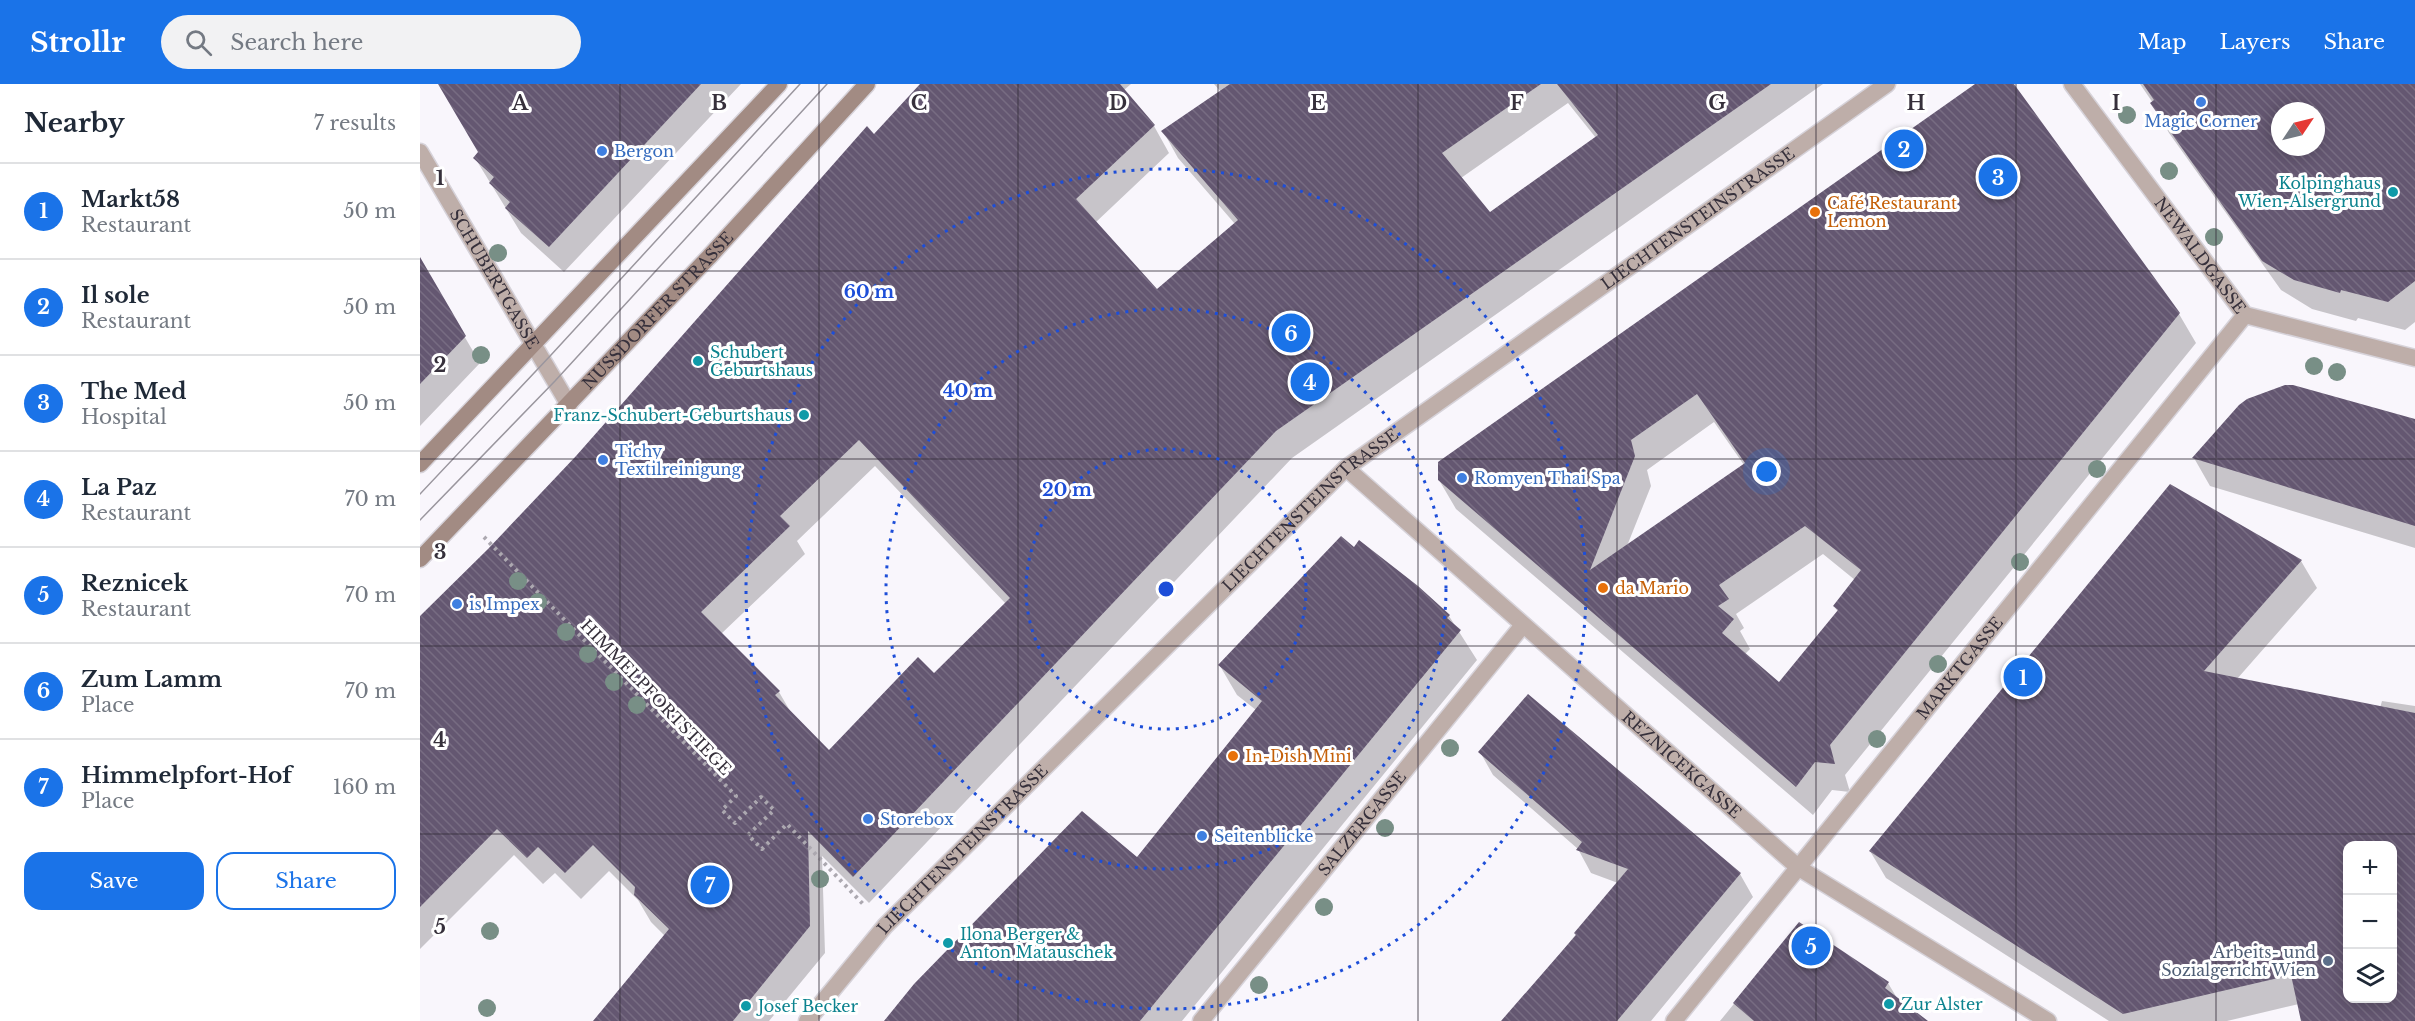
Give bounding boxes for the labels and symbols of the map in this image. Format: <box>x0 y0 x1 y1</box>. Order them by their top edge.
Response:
text: A <box>511 91 529 115</box>
text: B <box>711 91 727 115</box>
text: C <box>911 91 927 115</box>
text: D <box>1109 91 1127 115</box>
text: E <box>1310 91 1326 115</box>
text: F <box>1510 91 1524 115</box>
text: G <box>1708 91 1726 115</box>
text: H <box>1907 91 1926 115</box>
text: I <box>2112 91 2120 115</box>
marker: Magic Corner <box>2194 95 2208 109</box>
north arrow <box>2271 102 2325 156</box>
place label: Magic Corner <box>2144 111 2258 131</box>
pin: 2 <box>1884 126 1924 172</box>
place label: Bergon <box>614 141 674 161</box>
street label: LIECHTENSTEINSTRASSE <box>1597 143 1798 294</box>
marker: Bergon <box>595 144 609 158</box>
pin: 3 <box>1978 154 2018 200</box>
text: 1 <box>436 166 445 190</box>
place label: Kolpinghaus Wien-Alsergrund <box>2237 173 2381 211</box>
marker: Kolpinghaus Wien-Alsergrund <box>2386 185 2400 199</box>
place label: Café Restaurant Lemon <box>1827 193 1957 231</box>
street label: NEWALDGASSE <box>2150 193 2250 317</box>
street label: SCHUBERTGASSE <box>446 205 544 352</box>
marker: Café Restaurant Lemon <box>1808 205 1822 219</box>
street label: NUSSDORFER STRASSE <box>578 227 737 393</box>
text: 60 m <box>844 281 894 303</box>
pin: 6 <box>1272 310 1310 356</box>
place label: Schubert Geburtshaus <box>710 342 813 380</box>
text: 2 <box>433 353 447 377</box>
marker: Schubert Geburtshaus <box>691 354 705 368</box>
pin: 4 <box>1290 360 1330 404</box>
text: 40 m <box>943 380 993 402</box>
place label: Franz-Schubert-Geburtshaus <box>553 405 792 425</box>
marker: Franz-Schubert-Geburtshaus <box>797 408 811 422</box>
street label: LIECHTENSTEINSTRASSE <box>1218 424 1402 596</box>
place label: Tichy Textilreinigung <box>615 441 742 479</box>
marker: Tichy Textilreinigung <box>596 453 610 467</box>
your location <box>1752 457 1781 486</box>
place label: Romyen Thai Spa <box>1474 468 1621 488</box>
marker: Romyen Thai Spa <box>1455 471 1469 485</box>
text: 20 m <box>1042 479 1092 501</box>
text: 3 <box>434 540 446 564</box>
place label: da Mario <box>1615 578 1689 598</box>
centre of rings <box>1156 579 1176 599</box>
marker: da Mario <box>1596 581 1610 595</box>
place label: is Impex <box>469 594 540 614</box>
marker: is Impex <box>450 597 464 611</box>
street label: MARKTGASSE <box>1912 613 2007 723</box>
street label: HIMMELPFORTSTIEGE <box>577 615 735 779</box>
pin: 1 <box>2004 654 2042 700</box>
street label: REZNICEKGASSE <box>1618 707 1745 822</box>
text: 4 <box>433 728 447 752</box>
place label: In-Dish Mini <box>1245 746 1352 766</box>
marker: In-Dish Mini <box>1226 749 1240 763</box>
street label: LIECHTENSTEINSTRASSE <box>873 760 1052 938</box>
street label: SALZERGASSE <box>1313 767 1410 879</box>
place label: Storebox <box>880 809 954 829</box>
marker: Storebox <box>861 812 875 826</box>
place label: Seitenblicke <box>1214 826 1313 846</box>
marker: Seitenblicke <box>1195 829 1209 843</box>
pin: 7 <box>690 862 730 908</box>
text: 5 <box>434 915 446 939</box>
place label: Ilona Berger & Anton Matauschek <box>959 924 1113 962</box>
pin: 5 <box>1792 924 1830 968</box>
marker: Ilona Berger & Anton Matauschek <box>941 936 955 950</box>
place label: Arbeits- und Sozialgericht Wien <box>2161 942 2316 980</box>
marker: Arbeits- und Sozialgericht Wien <box>2321 954 2335 968</box>
place label: Zur Alster <box>1901 994 1983 1014</box>
place label: Josef Becker <box>756 996 858 1016</box>
marker: Zur Alster <box>1882 997 1896 1011</box>
marker: Josef Becker <box>739 999 753 1013</box>

